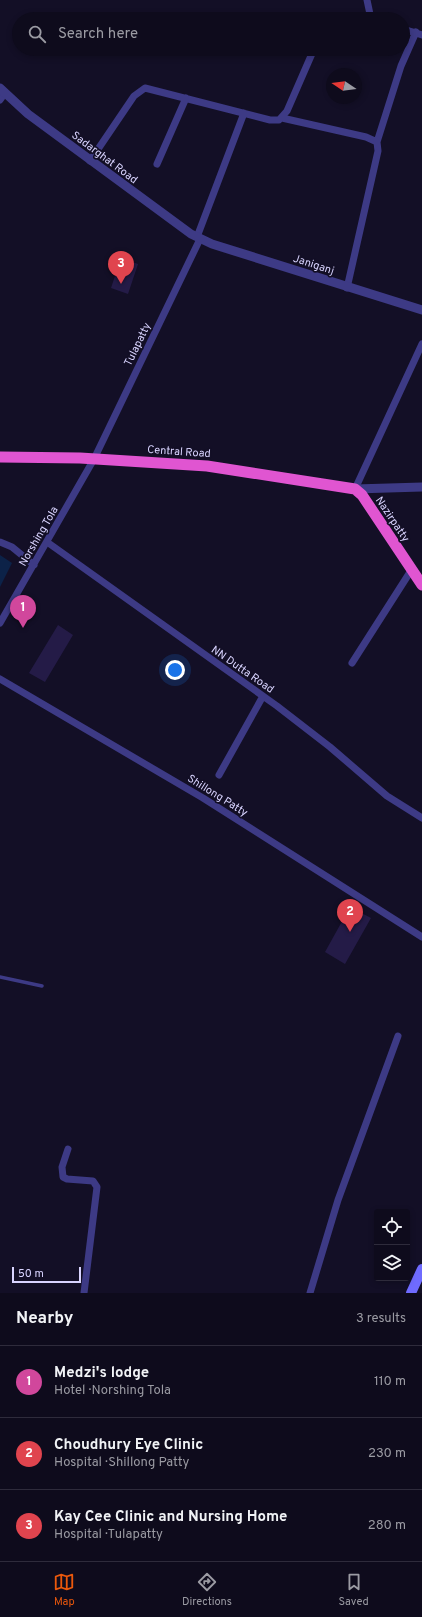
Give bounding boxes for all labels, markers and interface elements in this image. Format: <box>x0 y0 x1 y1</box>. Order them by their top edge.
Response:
search box <box>12 12 410 56</box>
icon: search <box>26 23 48 45</box>
text: Search here <box>58 25 138 44</box>
north arrow <box>326 68 362 104</box>
street label: Sadarghat Road <box>69 128 140 187</box>
pin: 3 <box>108 251 134 284</box>
street label: Janiganj <box>291 252 336 278</box>
street label: Tulapatty <box>121 320 155 369</box>
street label: Central Road <box>147 443 211 461</box>
street label: Nazirpatty <box>372 494 412 545</box>
street label: Norshing Tola <box>16 504 62 569</box>
pin: 1 <box>10 595 36 628</box>
street label: NN Dutta Road <box>208 643 277 697</box>
your location <box>165 660 185 680</box>
street label: Shillong Patty <box>185 772 250 820</box>
pin: 2 <box>337 899 363 932</box>
map controls <box>374 1209 410 1281</box>
button: locate <box>374 1209 410 1245</box>
button: layers <box>374 1245 410 1281</box>
scale bar <box>12 1265 81 1284</box>
text: 50 m <box>18 1267 44 1281</box>
text: Nearby <box>16 1308 73 1330</box>
text: 3 results <box>356 1311 406 1327</box>
text: Medzi's lodge <box>54 1364 149 1383</box>
text: 1 <box>26 1374 32 1390</box>
text: 110 m <box>374 1374 406 1390</box>
text: Hotel · Norshing Tola <box>54 1383 171 1399</box>
text: Choudhury Eye Clinic <box>54 1436 203 1455</box>
text: 2 <box>25 1446 33 1462</box>
text: 230 m <box>368 1446 406 1462</box>
text: Hospital · Shillong Patty <box>54 1455 189 1471</box>
text: Kay Cee Clinic and Nursing Home <box>54 1508 287 1527</box>
text: 3 <box>25 1518 33 1534</box>
text: 280 m <box>368 1518 406 1534</box>
text: Hospital · Tulapatty <box>54 1527 163 1543</box>
tab: Map <box>53 1571 75 1609</box>
tab: Directions <box>182 1571 232 1609</box>
tab: Saved <box>338 1571 369 1609</box>

